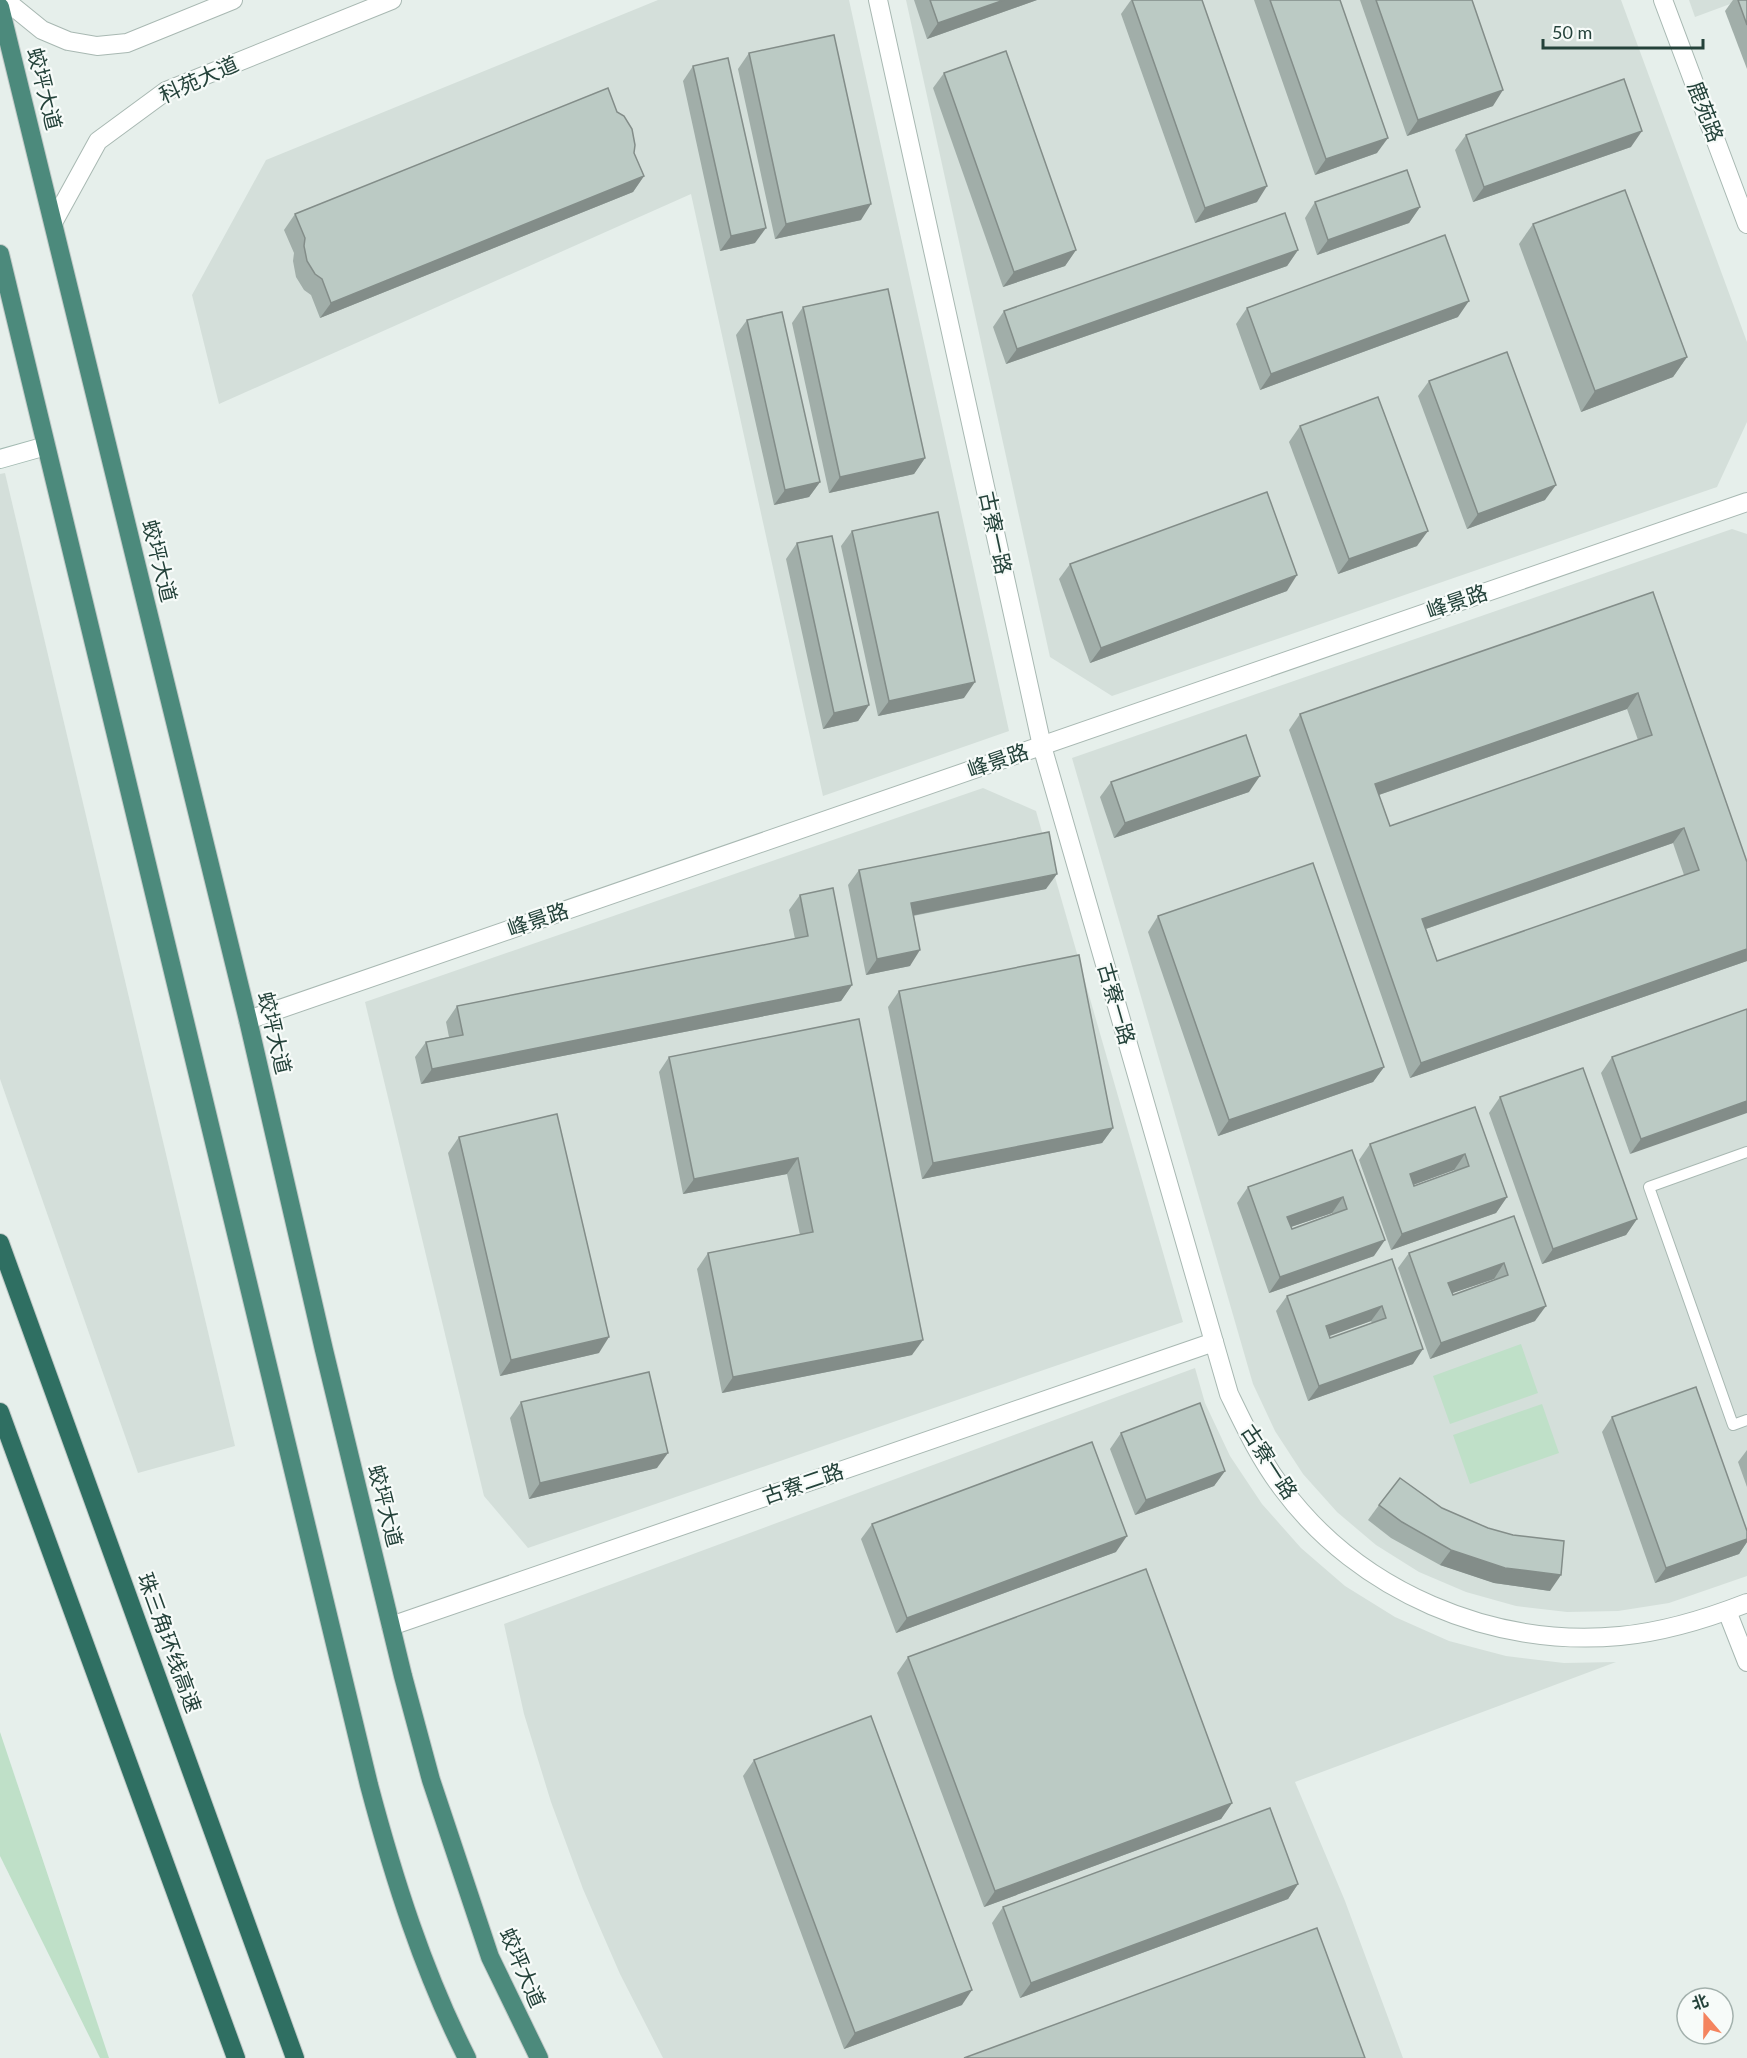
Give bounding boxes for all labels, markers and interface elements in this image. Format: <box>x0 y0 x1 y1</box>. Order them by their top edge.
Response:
scale bar <box>1543 12 1704 50</box>
text: 50 m <box>1552 21 1592 43</box>
street label: 蛟坪大道 <box>23 45 68 132</box>
street label: 科苑大道 <box>155 50 242 107</box>
street label: 鹿苑路 <box>1683 78 1729 145</box>
street label: 古寮一路 <box>976 489 1017 576</box>
street label: 蛟坪大道 <box>138 517 183 604</box>
street label: 峰景路 <box>1423 579 1490 623</box>
street label: 峰景路 <box>964 738 1031 782</box>
street label: 峰景路 <box>504 897 571 941</box>
street label: 古寮一路 <box>1094 960 1141 1047</box>
street label: 蛟坪大道 <box>254 989 297 1076</box>
street label: 古寮一路 <box>1237 1419 1304 1503</box>
street label: 古寮二路 <box>759 1457 846 1508</box>
street label: 蛟坪大道 <box>364 1462 409 1549</box>
street label: 珠三角环线高速 <box>134 1569 207 1716</box>
street label: 蛟坪大道 <box>495 1924 551 2011</box>
north arrow <box>1675 1986 1735 2046</box>
text: 北 <box>1689 1990 1710 2013</box>

